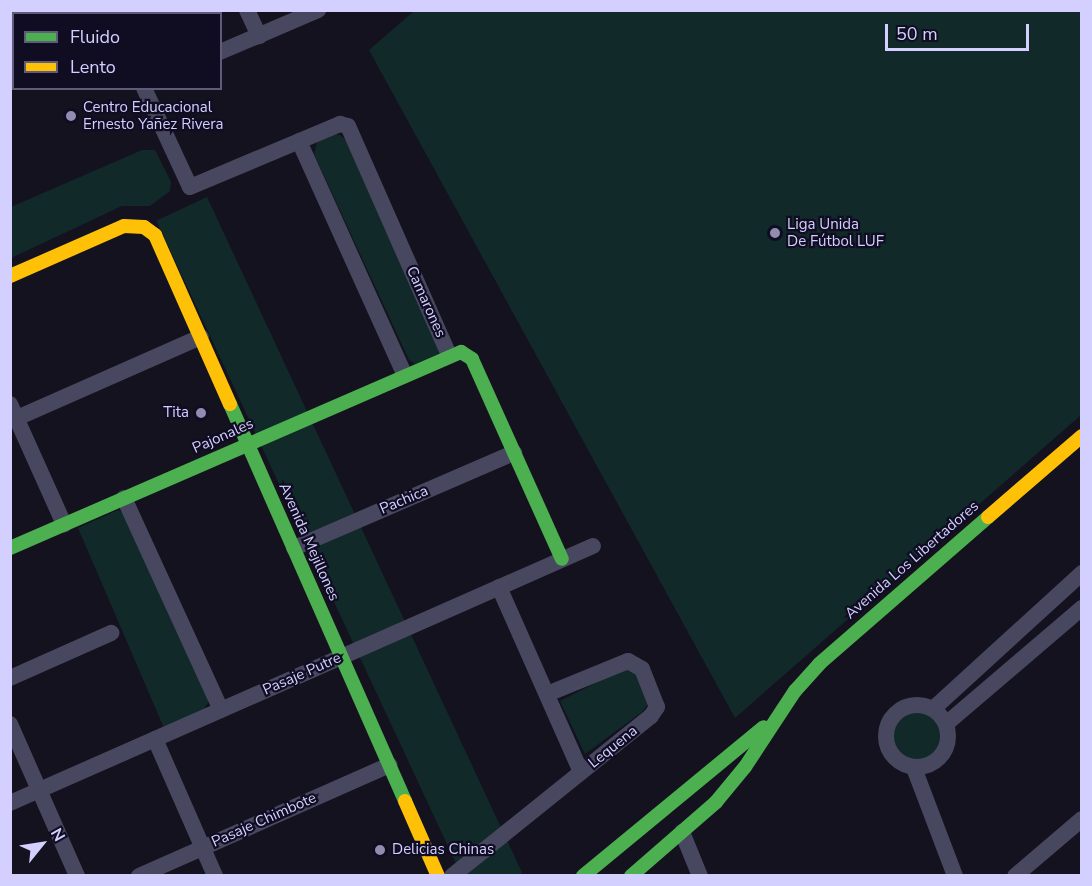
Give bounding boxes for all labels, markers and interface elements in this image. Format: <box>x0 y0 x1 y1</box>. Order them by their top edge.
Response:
legend <box>12 12 222 90</box>
scale bar <box>888 12 1032 50</box>
text: 50 m <box>896 22 938 46</box>
text: Fluido <box>70 25 120 49</box>
text: Lento <box>70 55 116 79</box>
place label: Centro Educacional Ernesto Yañez Rivera <box>83 98 223 133</box>
marker: Centro Educacional Ernesto Yañez Rivera <box>64 109 78 123</box>
place label: Liga Unida De Fútbol LUF <box>787 215 884 250</box>
marker: Liga Unida De Fútbol LUF <box>768 226 782 240</box>
street label: Camarones <box>402 264 450 340</box>
place label: Tita <box>163 404 189 422</box>
marker: Tita <box>194 406 208 420</box>
street label: Pajonales <box>190 415 256 457</box>
street label: Avenida Mejillones <box>275 480 343 604</box>
street label: Pachica <box>377 482 431 518</box>
street label: Avenida Los Libertadores <box>842 497 982 623</box>
street label: Pasaje Putre <box>260 649 344 699</box>
street label: Lequena <box>585 722 641 772</box>
street label: Pasaje Chimbote <box>209 789 319 851</box>
north arrow <box>12 814 72 874</box>
text: N <box>45 824 70 846</box>
place label: Delicias Chinas <box>392 841 494 859</box>
marker: Delicias Chinas <box>373 843 387 857</box>

